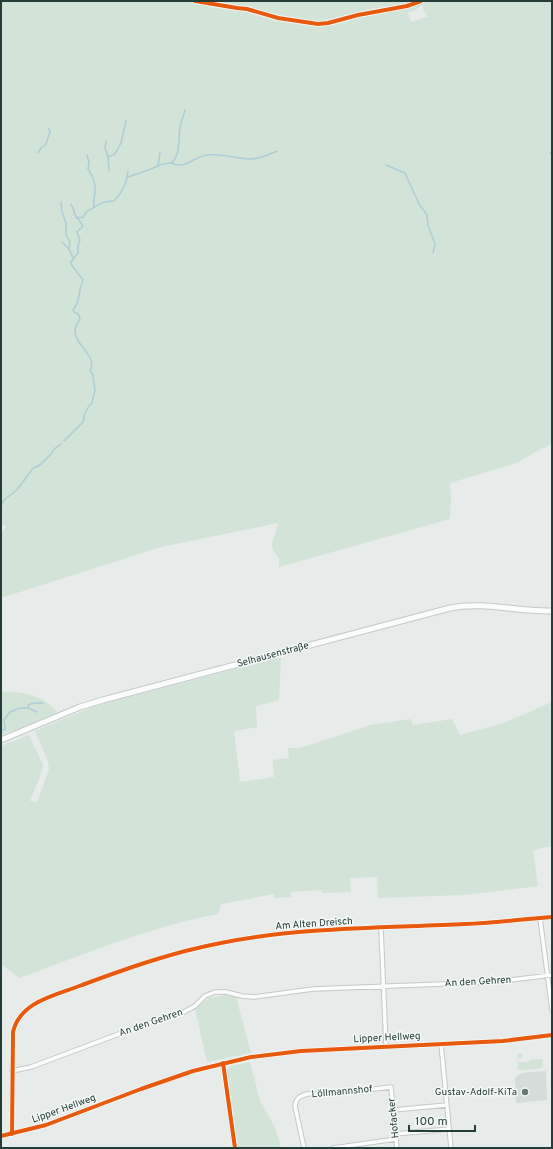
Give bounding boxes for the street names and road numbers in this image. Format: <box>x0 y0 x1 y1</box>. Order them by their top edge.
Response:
street label: Selhausenstraße <box>236 639 310 671</box>
street label: Am Alten Dreisch <box>275 915 353 933</box>
street label: An den Gehren <box>444 974 512 990</box>
street label: An den Gehren <box>117 1006 185 1040</box>
street label: Lipper Hellweg <box>353 1030 421 1046</box>
street label: Löllmannshof <box>311 1083 374 1101</box>
street label: Lipper Hellweg <box>30 1091 98 1127</box>
street label: Hofacker <box>385 1097 403 1139</box>

